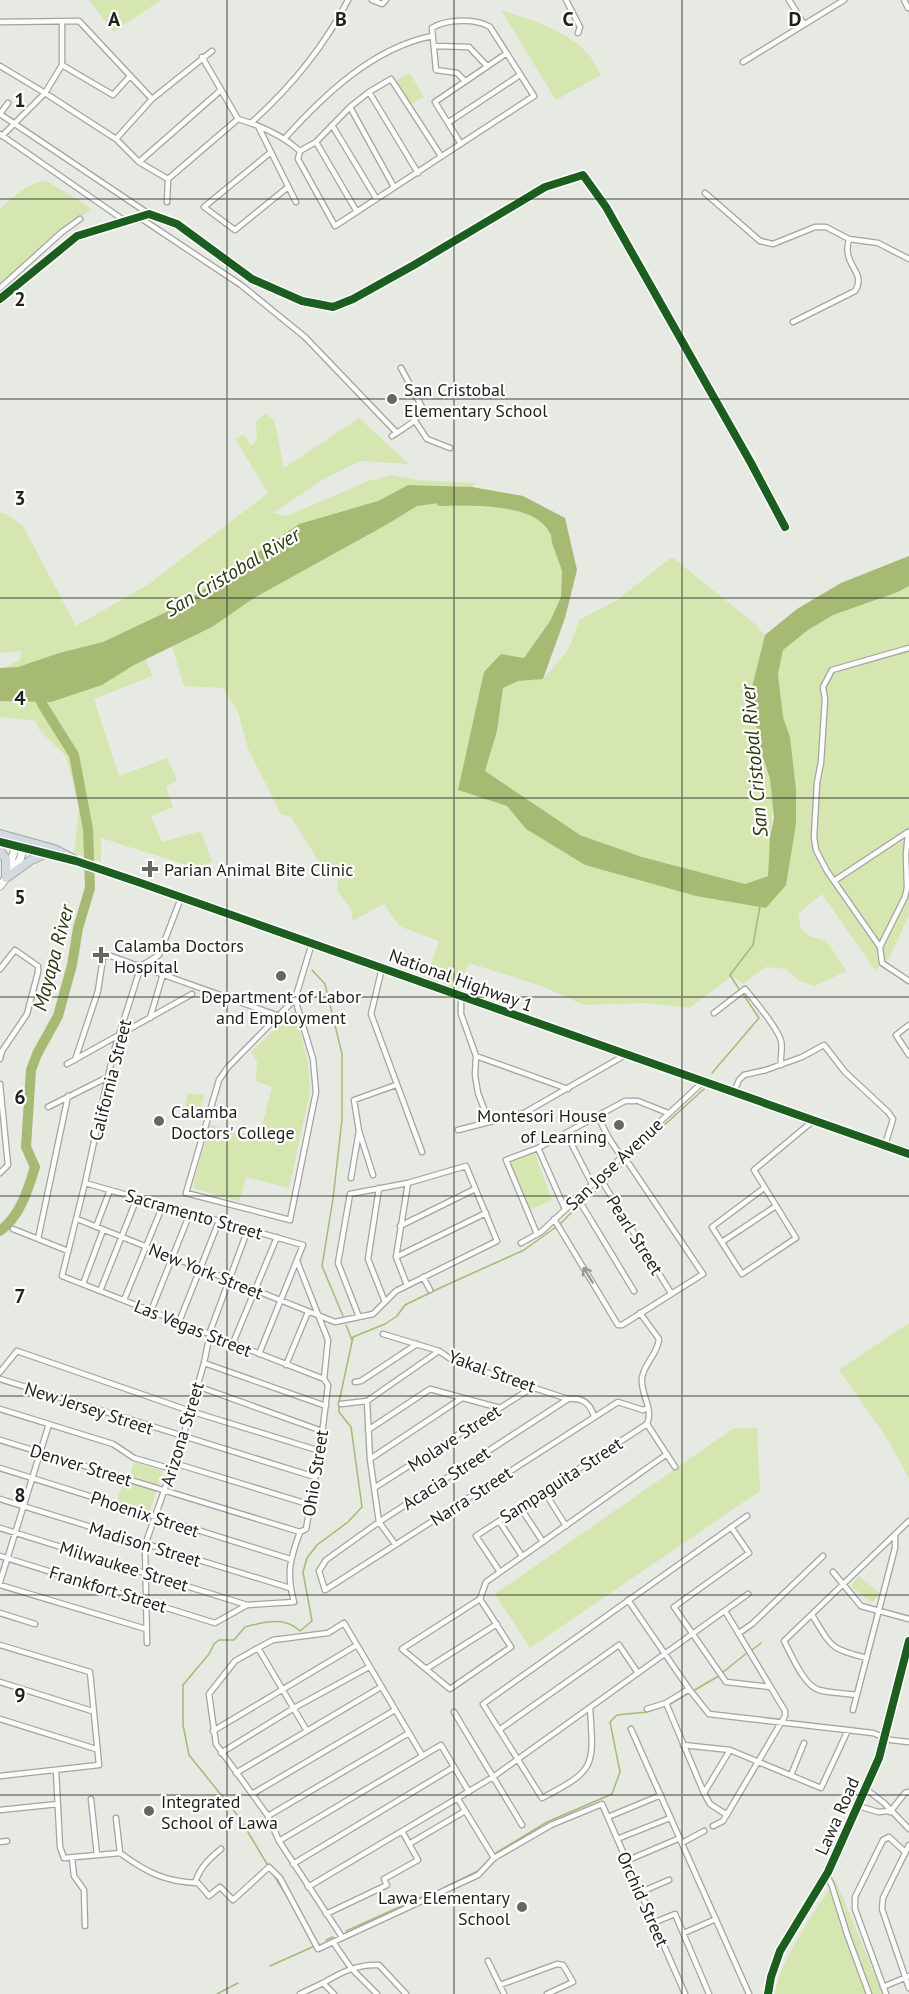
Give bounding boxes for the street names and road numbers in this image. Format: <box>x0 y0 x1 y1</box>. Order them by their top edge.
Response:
street label: National Highway 1 <box>386 943 536 1017</box>
street label: California Street <box>84 1017 136 1143</box>
street label: San Jose Avenue <box>560 1113 668 1215</box>
street label: Sacramento Street <box>123 1183 265 1245</box>
street label: Pearl Street <box>601 1191 669 1279</box>
street label: New York Street <box>145 1238 267 1304</box>
street label: Las Vegas Street <box>131 1294 255 1362</box>
street label: Yakal Street <box>445 1345 539 1397</box>
street label: New Jersey Street <box>22 1376 156 1440</box>
street label: Arizona Street <box>155 1379 209 1489</box>
street label: Molave Street <box>403 1399 505 1477</box>
street label: Ohio Street <box>297 1428 333 1518</box>
street label: Sampaguita Street <box>495 1432 627 1528</box>
street label: Denver Street <box>27 1439 135 1491</box>
street label: Acacia Street <box>398 1441 494 1515</box>
street label: Narra Street <box>426 1461 516 1531</box>
street label: Phoenix Street <box>88 1486 202 1542</box>
street label: Madison Street <box>86 1516 204 1572</box>
street label: Milwaukee Street <box>57 1535 191 1597</box>
street label: Frankfort Street <box>47 1560 169 1618</box>
street label: Lawa Road <box>810 1773 864 1859</box>
street label: Orchid Street <box>612 1848 674 1950</box>

